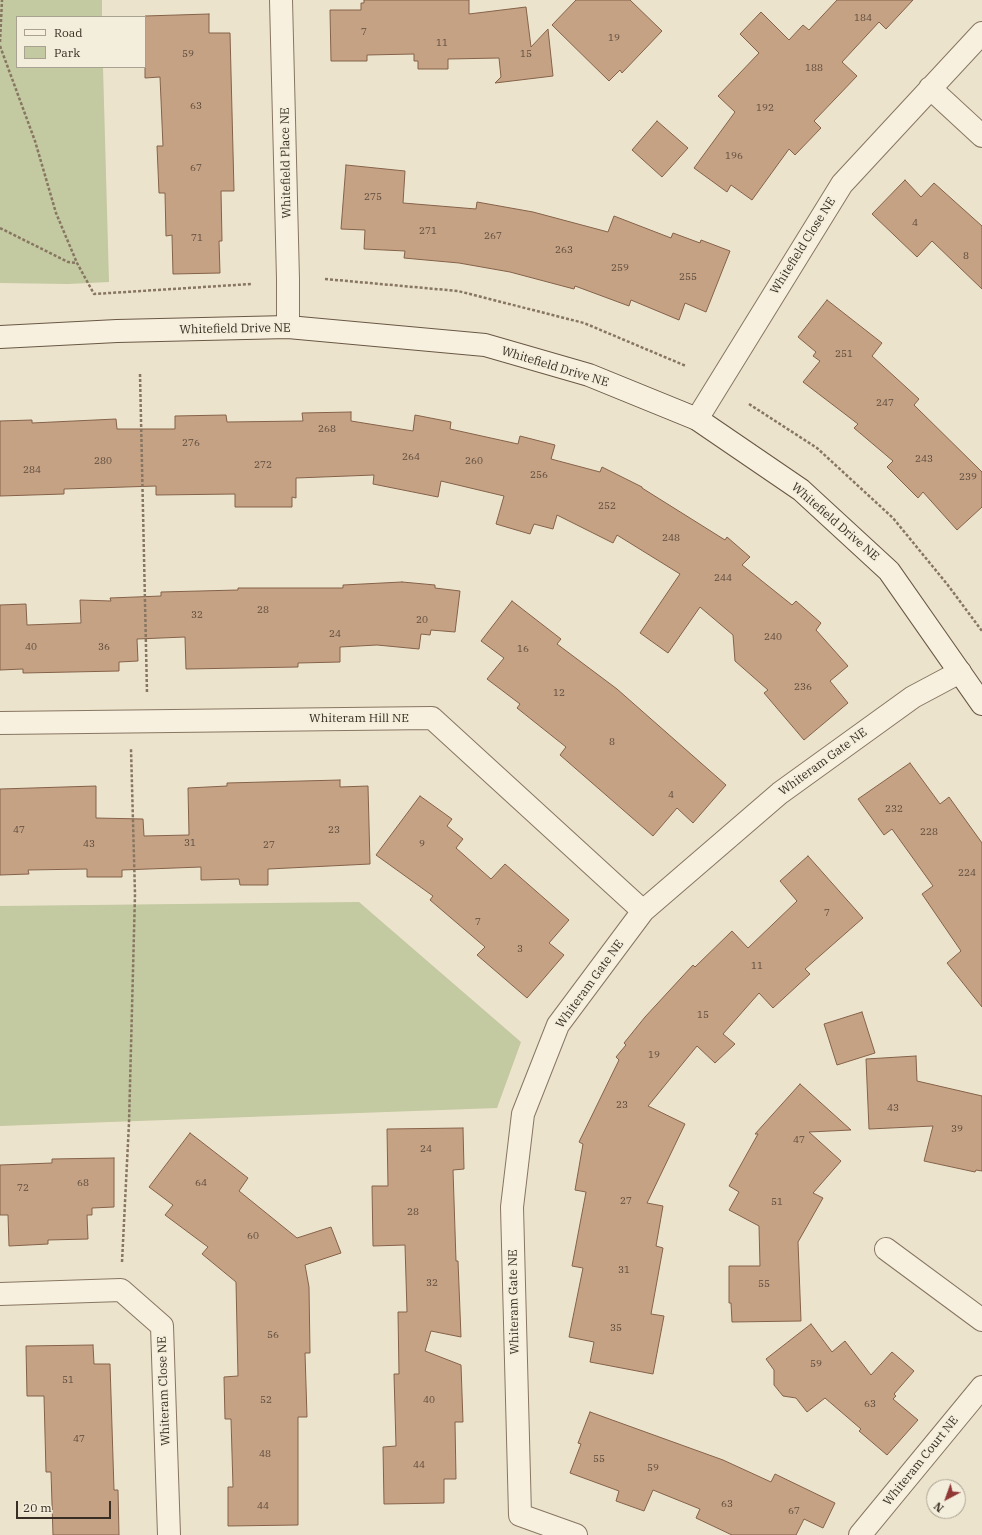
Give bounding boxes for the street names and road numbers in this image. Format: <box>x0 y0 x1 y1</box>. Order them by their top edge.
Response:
street label: Whitefield Place NE <box>278 107 294 219</box>
street label: Whitefield Close NE <box>767 195 839 297</box>
street label: Whitefield Drive NE <box>179 321 291 337</box>
street label: Whitefield Drive NE <box>500 344 610 390</box>
street label: Whitefield Drive NE <box>788 480 882 564</box>
street label: Whiteram Hill NE <box>309 712 409 726</box>
street label: Whiteram Gate NE <box>776 725 870 799</box>
street label: Whiteram Gate NE <box>553 937 627 1031</box>
street label: Whiteram Gate NE <box>506 1249 522 1355</box>
street label: Whiteram Close NE <box>155 1336 173 1446</box>
street label: Whiteram Court NE <box>880 1413 962 1509</box>

